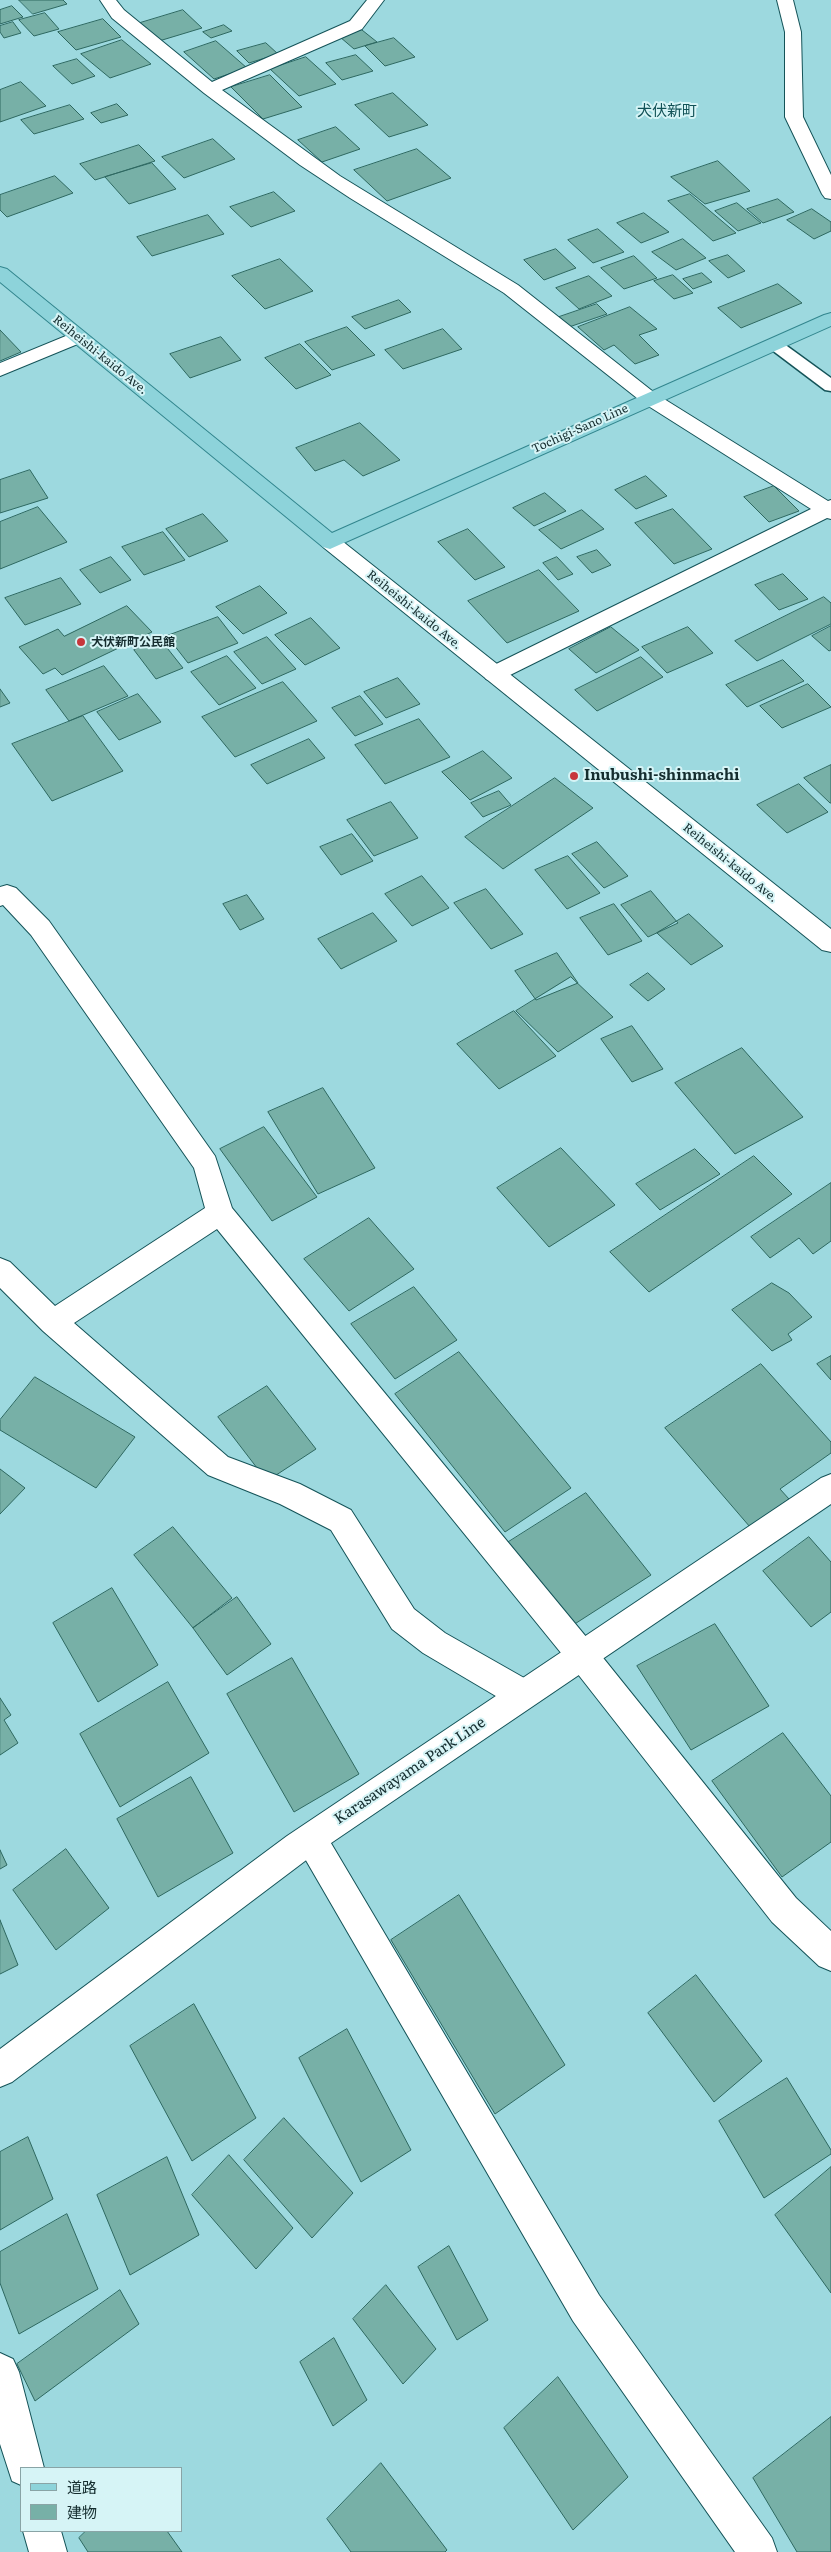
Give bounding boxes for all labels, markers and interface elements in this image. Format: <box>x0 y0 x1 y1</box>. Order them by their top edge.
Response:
district label: 犬伏新町 <box>637 103 697 121</box>
street label: Reiheishi-kaido Ave. <box>50 312 150 398</box>
street label: Tochigi-Sano Line <box>530 401 630 457</box>
street label: Reiheishi-kaido Ave. <box>364 567 464 653</box>
place label: 犬伏新町公民館 <box>91 635 175 649</box>
marker: 犬伏新町公民館 <box>75 636 87 648</box>
place label: Inubushi-shinmachi <box>584 767 739 785</box>
marker: Inubushi-shinmachi <box>568 770 580 782</box>
street label: Reiheishi-kaido Ave. <box>680 820 780 906</box>
street label: Karasawayama Park Line <box>331 1714 489 1828</box>
legend <box>20 2467 182 2532</box>
text: 道路 <box>67 2475 97 2498</box>
text: 建物 <box>67 2500 97 2523</box>

